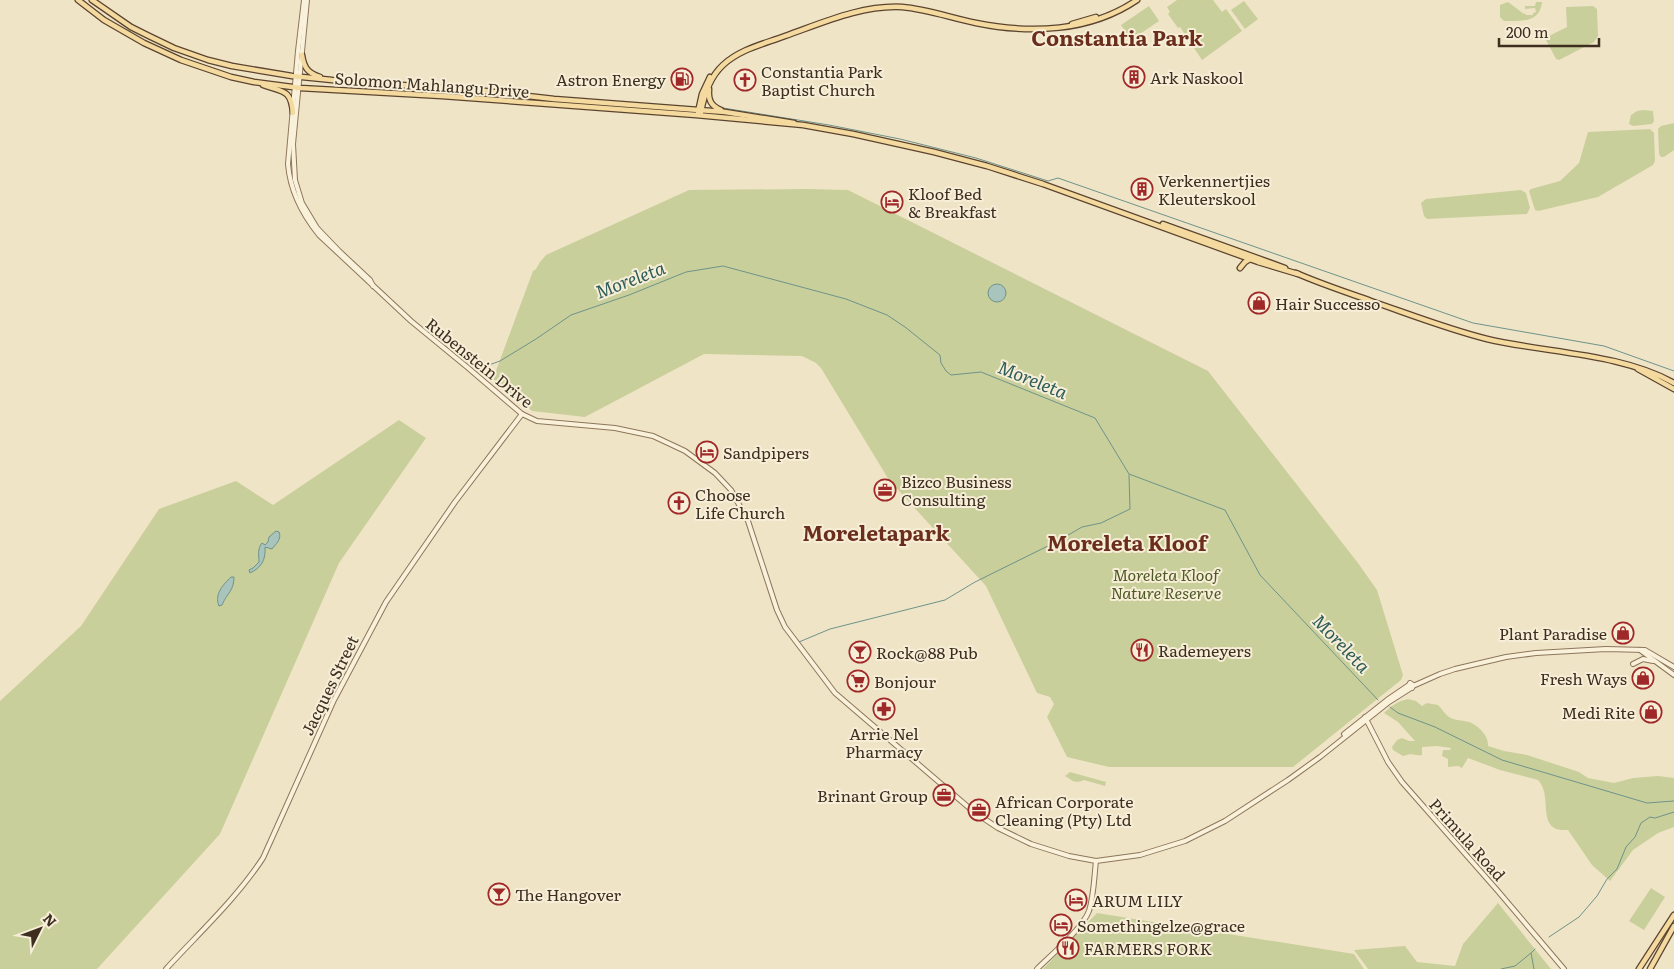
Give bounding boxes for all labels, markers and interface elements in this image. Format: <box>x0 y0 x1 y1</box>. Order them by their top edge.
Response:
scale bar <box>1499 15 1599 47</box>
text: 200 m <box>1506 20 1549 43</box>
district label: Constantia Park <box>1031 21 1204 52</box>
place label: Constantia Park Baptist Church <box>761 59 883 101</box>
street label: Solomon Mahlangu Drive <box>334 65 530 103</box>
building icon: Ark Naskool <box>1122 65 1146 89</box>
place label: Ark Naskool <box>1150 65 1243 89</box>
place label: Astron Energy <box>556 67 667 91</box>
fuel station icon: Astron Energy <box>670 67 694 91</box>
church icon: Constantia Park Baptist Church <box>733 68 757 92</box>
place label: Verkennertjies Kleuterskool <box>1158 168 1270 210</box>
building icon: Verkennertjies Kleuterskool <box>1130 177 1154 201</box>
place label: Kloof Bed & Breakfast <box>908 181 997 223</box>
hotel icon: Kloof Bed & Breakfast <box>880 190 904 214</box>
water label: Moreleta <box>591 253 669 305</box>
shop icon: Hair Successo <box>1247 291 1271 315</box>
place label: Hair Successo <box>1275 291 1380 315</box>
street label: Rubenstein Drive <box>421 311 539 413</box>
water label: Moreleta <box>994 353 1072 405</box>
hotel icon: Sandpipers <box>695 440 719 464</box>
place label: Sandpipers <box>723 440 809 464</box>
place label: Bizco Business Consulting <box>901 469 1011 511</box>
office icon: Bizco Business Consulting <box>873 478 897 502</box>
place label: Choose Life Church <box>695 482 786 524</box>
church icon: Choose Life Church <box>667 491 691 515</box>
district label: Moreletapark <box>802 516 951 547</box>
district label: Moreleta Kloof <box>1047 526 1209 557</box>
park label: Moreleta Kloof Nature Reserve <box>1111 562 1221 604</box>
water label: Moreleta <box>1307 607 1377 679</box>
place label: Plant Paradise <box>1499 621 1607 645</box>
shop icon: Plant Paradise <box>1611 621 1635 645</box>
street label: Jacques Street <box>294 630 364 739</box>
restaurant icon: Rademeyers <box>1130 638 1154 662</box>
place label: Rademeyers <box>1158 638 1251 662</box>
bar icon: Rock@88 Pub <box>848 640 872 664</box>
place label: Rock@88 Pub <box>876 640 978 664</box>
place label: Fresh Ways <box>1540 666 1627 690</box>
shop icon: Fresh Ways <box>1631 666 1655 690</box>
supermarket icon: Bonjour <box>846 669 870 693</box>
place label: Bonjour <box>874 669 937 693</box>
pharmacy icon: Arrie Nel Pharmacy <box>872 697 896 721</box>
place label: Medi Rite <box>1561 700 1635 724</box>
shop icon: Medi Rite <box>1639 700 1663 724</box>
place label: Arrie Nel Pharmacy <box>845 721 924 763</box>
place label: Brinant Group <box>817 783 928 807</box>
office icon: Brinant Group <box>932 783 956 807</box>
place label: African Corporate Cleaning (Pty) Ltd <box>995 789 1134 831</box>
street label: Primula Road <box>1424 792 1512 886</box>
office icon: African Corporate Cleaning (Pty) Ltd <box>967 798 991 822</box>
bar icon: The Hangover <box>487 882 511 906</box>
place label: The Hangover <box>515 882 622 906</box>
hotel icon: ARUM LILY <box>1064 888 1088 912</box>
place label: ARUM LILY <box>1092 888 1184 912</box>
north arrow <box>15 904 65 954</box>
text: N <box>39 909 62 931</box>
hotel icon: Somethingelze@grace <box>1049 913 1073 937</box>
place label: Somethingelze@grace <box>1077 913 1245 937</box>
restaurant icon: FARMERS FORK <box>1056 936 1080 960</box>
place label: FARMERS FORK <box>1084 936 1212 960</box>

